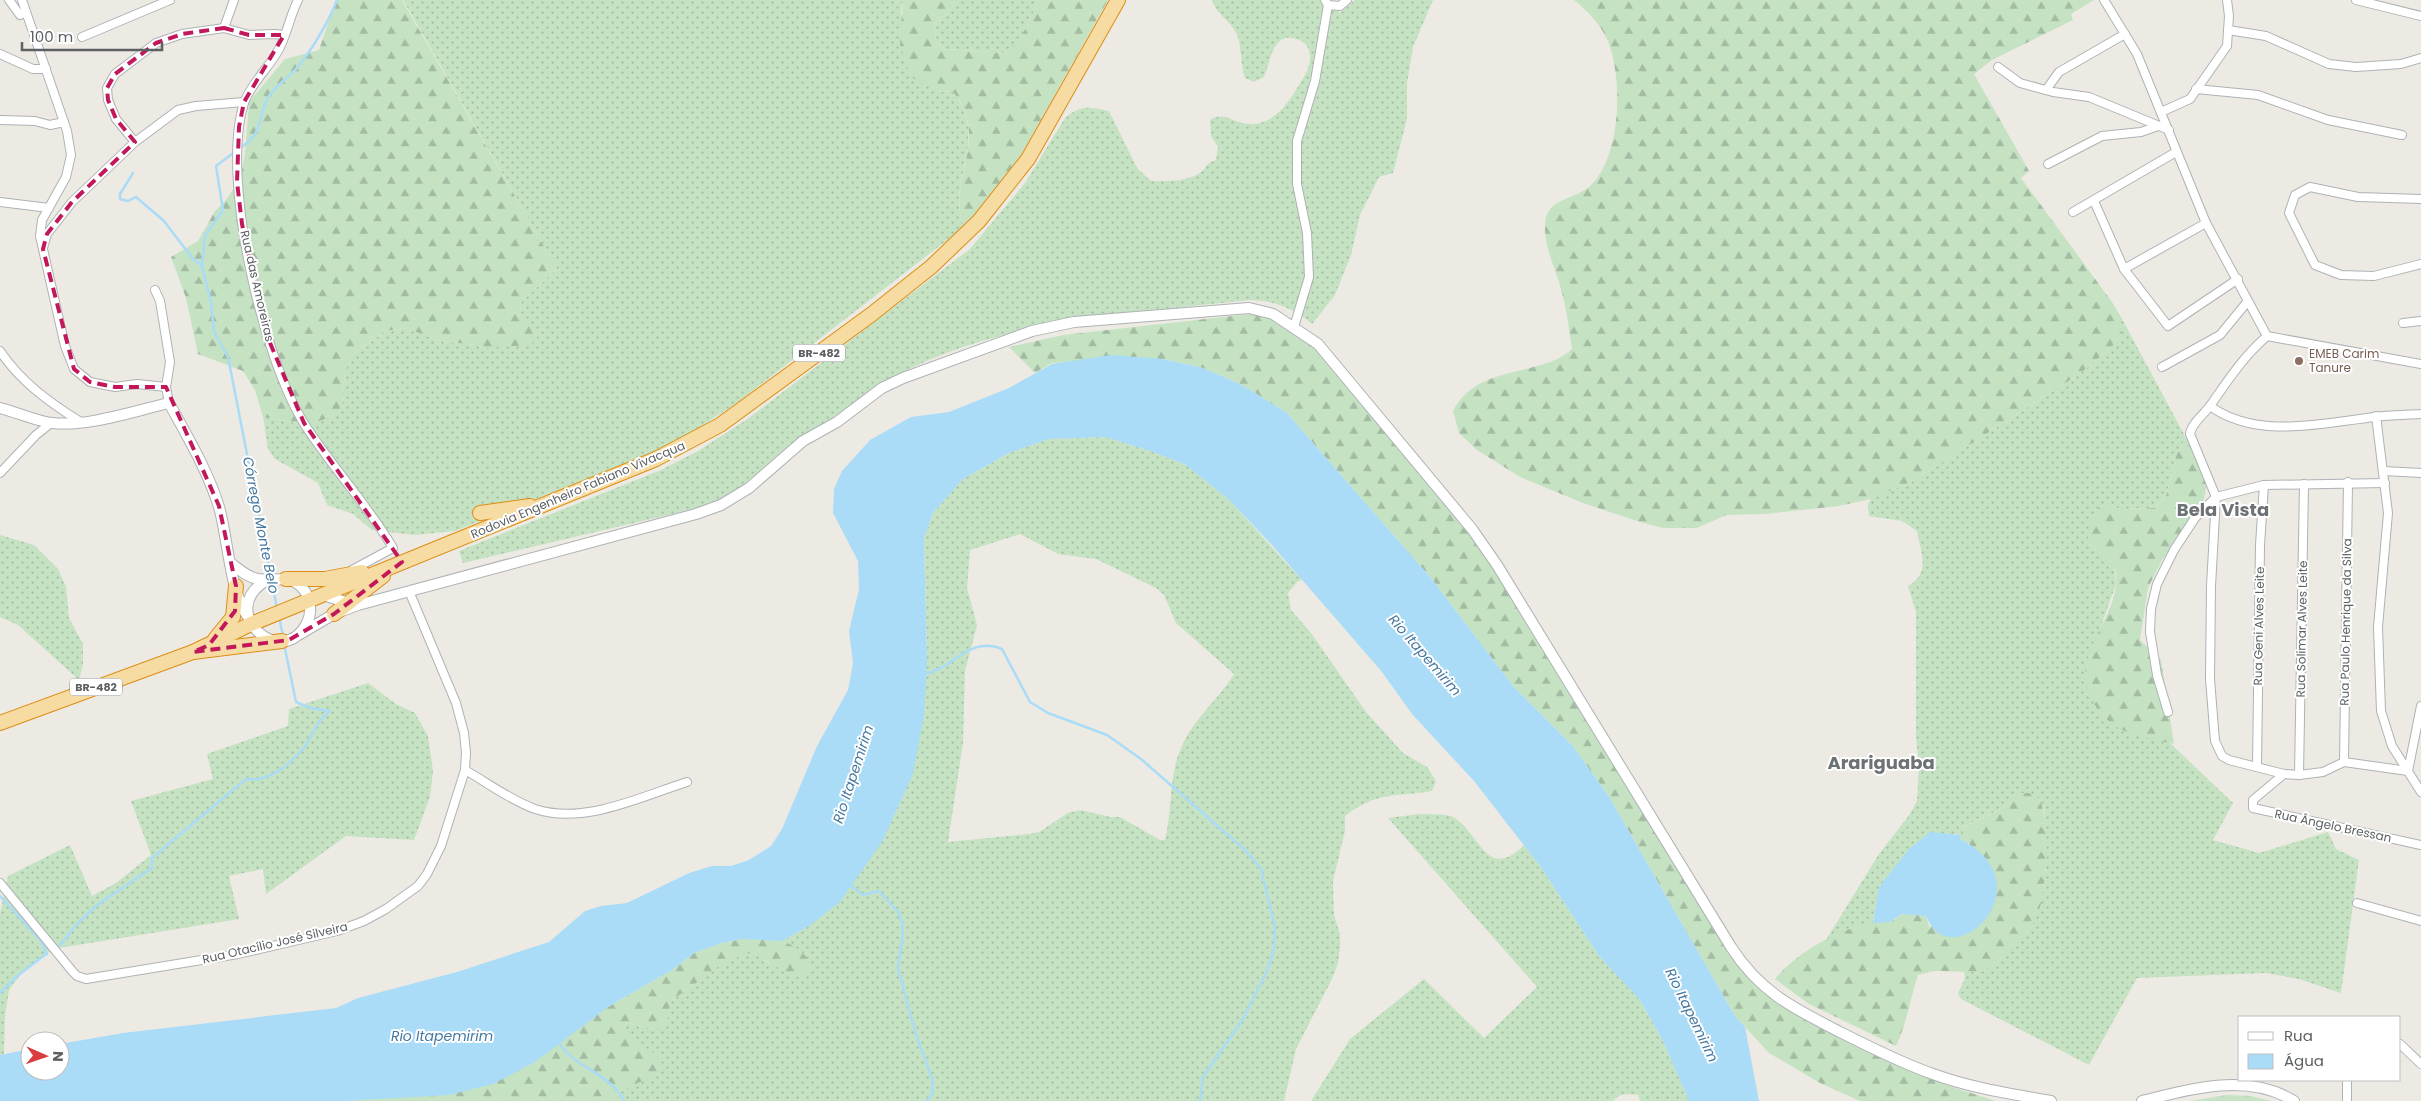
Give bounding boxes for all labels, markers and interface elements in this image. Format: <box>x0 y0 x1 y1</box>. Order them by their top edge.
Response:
scale bar <box>22 20 162 52</box>
text: 100 m <box>30 26 73 47</box>
street label: Rua das Amoreiras <box>236 229 279 343</box>
road number: BR-482 <box>793 344 845 362</box>
place label: EMEB Carim Tanure <box>2309 345 2379 376</box>
marker: EMEB Carim Tanure <box>2293 355 2305 367</box>
street label: Rodovia Engenheiro Fabiano Vivacqua <box>468 437 688 543</box>
water label: Córrego Monte Belo <box>238 455 284 595</box>
district label: Bela Vista <box>2177 497 2269 522</box>
street label: Rua Paulo Henrique da Silva <box>2336 538 2355 706</box>
street label: Rua Solimar Alves Leite <box>2292 560 2311 698</box>
street label: Rua Geni Alves Leite <box>2249 566 2268 686</box>
water label: Rio Itapemirim <box>1384 610 1466 700</box>
road number: BR-482 <box>70 679 122 696</box>
water label: Rio Itapemirim <box>828 722 878 826</box>
district label: Arariguaba <box>1827 750 1935 775</box>
street label: Rua Ângelo Bressan <box>2273 805 2393 846</box>
street label: Rua Otacílio José Silveira <box>200 917 349 968</box>
water label: Rio Itapemirim <box>1661 965 1723 1065</box>
legend <box>2238 1016 2401 1081</box>
text: Rua <box>2284 1025 2313 1046</box>
water label: Rio Itapemirim <box>391 1026 493 1046</box>
north arrow <box>20 1031 70 1081</box>
text: Água <box>2284 1050 2324 1071</box>
text: N <box>48 1051 68 1062</box>

